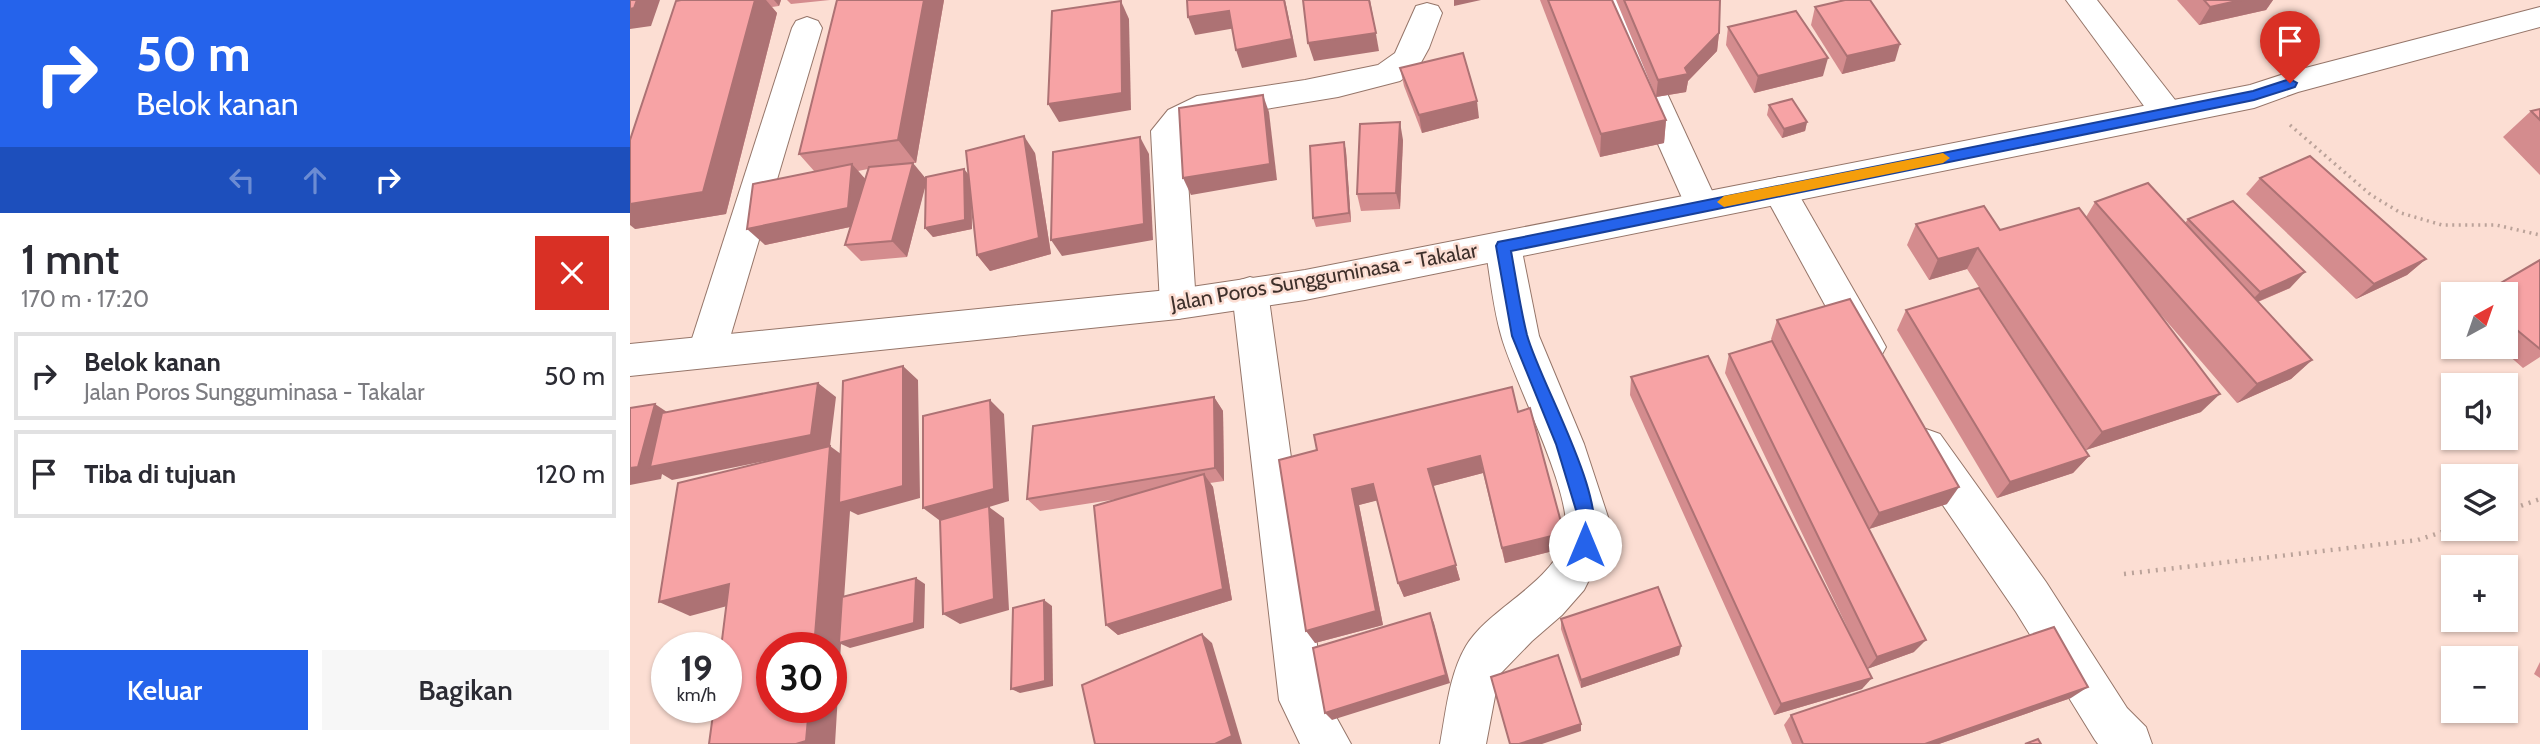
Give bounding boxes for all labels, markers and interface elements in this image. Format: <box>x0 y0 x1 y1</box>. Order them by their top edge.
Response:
pin <box>2260 11 2320 83</box>
icon: arrive <box>2271 22 2309 60</box>
text: 50 m <box>136 24 251 83</box>
icon: right <box>21 28 112 119</box>
text: Belok kanan <box>136 84 299 123</box>
icon: left <box>223 161 261 199</box>
icon: ahead <box>296 161 334 199</box>
icon: right <box>369 161 407 199</box>
text: 1 mnt <box>21 233 119 285</box>
button: close <box>535 236 609 310</box>
street label: Jalan Poros Sungguminasa - Takalar <box>1168 237 1480 316</box>
north arrow <box>2441 282 2518 359</box>
map controls <box>2441 282 2518 723</box>
text: 170 m · 17:20 <box>21 285 149 313</box>
text: Belok kanan <box>84 346 221 378</box>
icon: right <box>25 357 63 395</box>
text: 50 m <box>544 360 605 392</box>
button: sound <box>2441 373 2518 450</box>
text: Jalan Poros Sungguminasa - Takalar <box>84 378 425 406</box>
icon: arrive <box>25 455 63 493</box>
text: Tiba di tujuan <box>84 458 236 490</box>
text: 120 m <box>536 458 605 490</box>
button: layers <box>2441 464 2518 541</box>
position arrow <box>1548 508 1622 582</box>
button: + <box>2441 555 2518 632</box>
speed limit sign: 30 <box>756 632 847 723</box>
button: − <box>2441 646 2518 723</box>
text: 19 <box>680 647 713 690</box>
button: Keluar <box>21 650 308 730</box>
button: Bagikan <box>322 650 609 730</box>
text: km/h <box>677 684 716 706</box>

